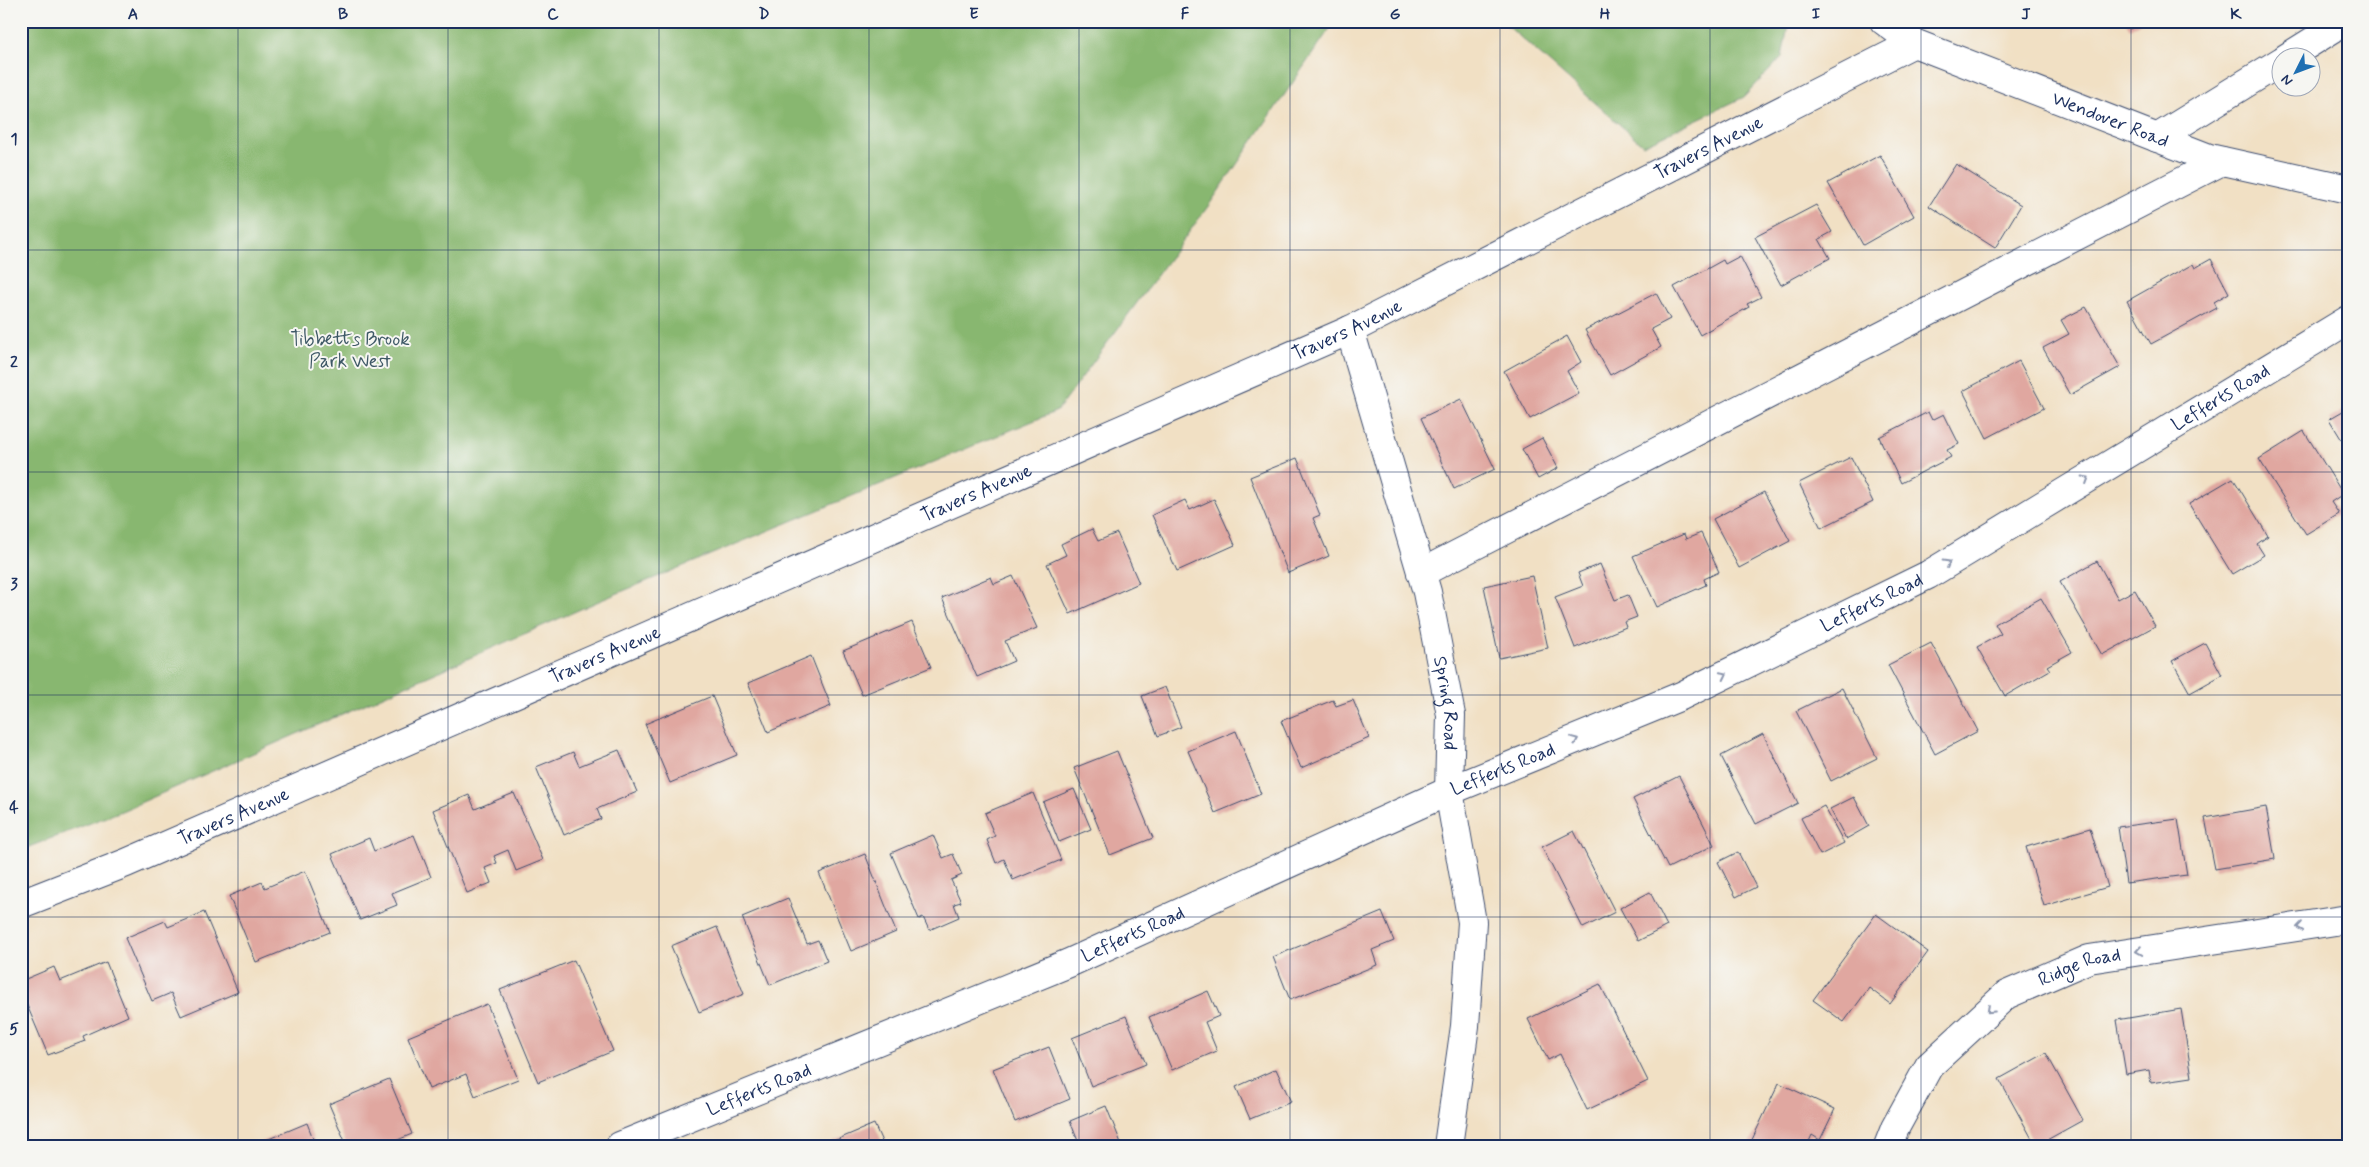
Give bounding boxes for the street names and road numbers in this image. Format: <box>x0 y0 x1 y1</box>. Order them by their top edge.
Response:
street label: Wendover Road <box>2048 85 2172 154</box>
street label: Travers Avenue <box>1650 109 1767 186</box>
street label: Travers Avenue <box>1288 293 1406 366</box>
street label: Lefferts Road <box>2167 358 2274 437</box>
street label: Travers Avenue <box>917 458 1036 528</box>
street label: Lefferts Road <box>1816 567 1927 638</box>
street label: Travers Avenue <box>545 619 665 690</box>
street label: Spring Road <box>1427 654 1464 750</box>
street label: Lefferts Road <box>1447 736 1559 802</box>
street label: Travers Avenue <box>174 781 293 851</box>
street label: Lefferts Road <box>1077 900 1189 968</box>
street label: Ridge Road <box>2034 942 2122 992</box>
street label: Lefferts Road <box>703 1057 815 1122</box>

